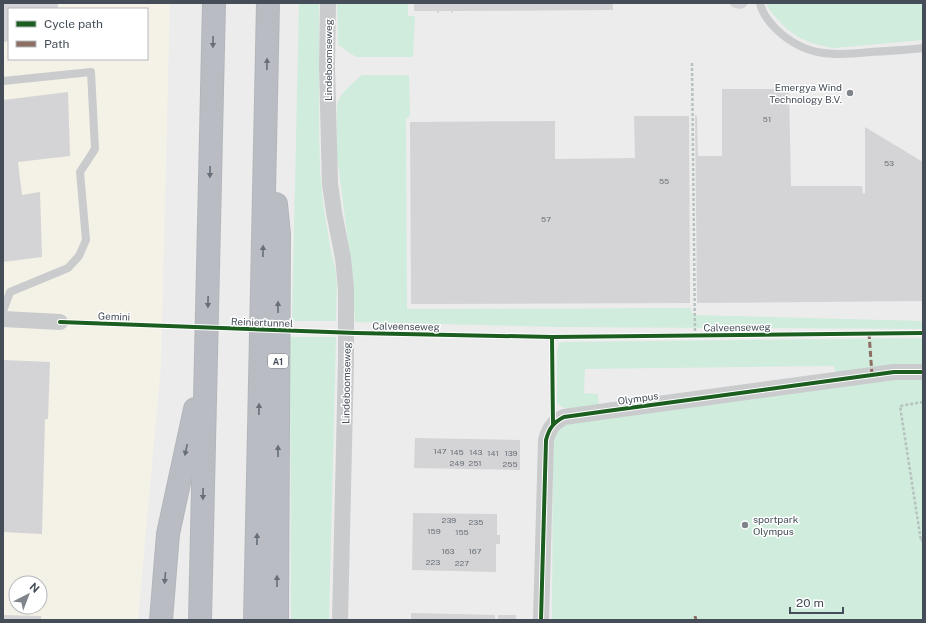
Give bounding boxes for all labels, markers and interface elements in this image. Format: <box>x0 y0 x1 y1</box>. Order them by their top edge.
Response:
legend <box>8 8 148 60</box>
text: Cycle path <box>44 17 103 31</box>
street label: Lindeboomseweg <box>322 19 334 101</box>
one-way arrow <box>210 36 217 48</box>
text: Path <box>44 37 70 51</box>
one-way arrow <box>264 57 270 70</box>
place label: Emergya Wind Technology B.V. <box>769 81 842 105</box>
marker: Emergya Wind Technology B.V. <box>845 88 855 98</box>
house number: 51 <box>763 114 771 124</box>
house number: 53 <box>884 158 894 168</box>
one-way arrow <box>207 166 214 178</box>
house number: 55 <box>659 176 669 186</box>
house number: 57 <box>541 214 551 224</box>
one-way arrow <box>260 244 266 257</box>
one-way arrow <box>204 296 211 308</box>
one-way arrow <box>275 300 281 313</box>
street label: Gemini <box>98 309 130 323</box>
street label: Reiniertunnel <box>231 315 293 329</box>
street label: Calveenseweg <box>372 319 440 333</box>
street label: Calveenseweg <box>703 320 771 334</box>
street label: Lindeboomseweg <box>339 342 353 424</box>
road number: A1 <box>268 354 288 368</box>
street label: Olympus <box>617 389 659 407</box>
one-way arrow <box>256 402 262 415</box>
one-way arrow <box>183 444 189 456</box>
one-way arrow <box>275 444 281 457</box>
house number: 147 <box>433 446 447 456</box>
house number: 145 <box>450 447 464 457</box>
house number: 143 <box>469 447 483 457</box>
house number: 141 <box>487 448 499 458</box>
house number: 139 <box>504 448 518 458</box>
house number: 249 <box>450 458 464 468</box>
house number: 251 <box>468 458 482 468</box>
house number: 255 <box>502 459 518 469</box>
one-way arrow <box>200 488 206 501</box>
place label: sportpark Olympus <box>753 513 799 537</box>
house number: 239 <box>442 515 456 525</box>
house number: 235 <box>469 517 483 527</box>
marker: sportpark Olympus <box>740 520 750 530</box>
house number: 159 <box>427 526 441 536</box>
house number: 155 <box>455 527 469 537</box>
one-way arrow <box>253 533 260 545</box>
house number: 163 <box>441 546 455 556</box>
house number: 167 <box>469 546 482 556</box>
house number: 223 <box>426 557 440 567</box>
house number: 227 <box>455 558 469 568</box>
one-way arrow <box>161 572 168 584</box>
one-way arrow <box>274 574 280 587</box>
north arrow <box>8 575 48 615</box>
text: N <box>27 580 42 595</box>
scale bar <box>790 589 843 615</box>
text: 20 m <box>796 596 824 610</box>

